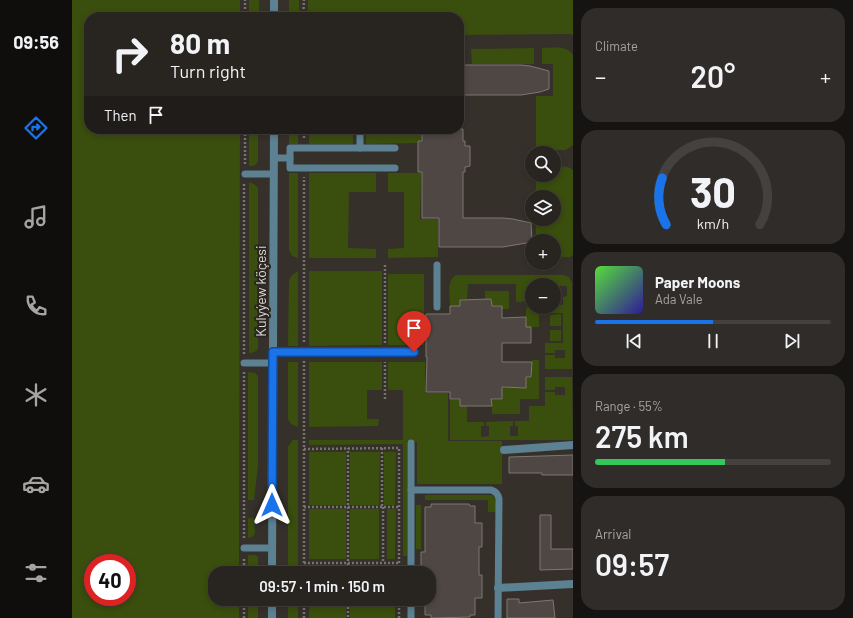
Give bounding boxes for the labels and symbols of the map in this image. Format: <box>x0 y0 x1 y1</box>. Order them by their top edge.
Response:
street label: Kulyýew köçesi <box>252 245 269 337</box>
pin <box>397 311 431 352</box>
position arrow <box>251 484 293 526</box>
speed limit sign: 40 <box>84 554 136 606</box>

